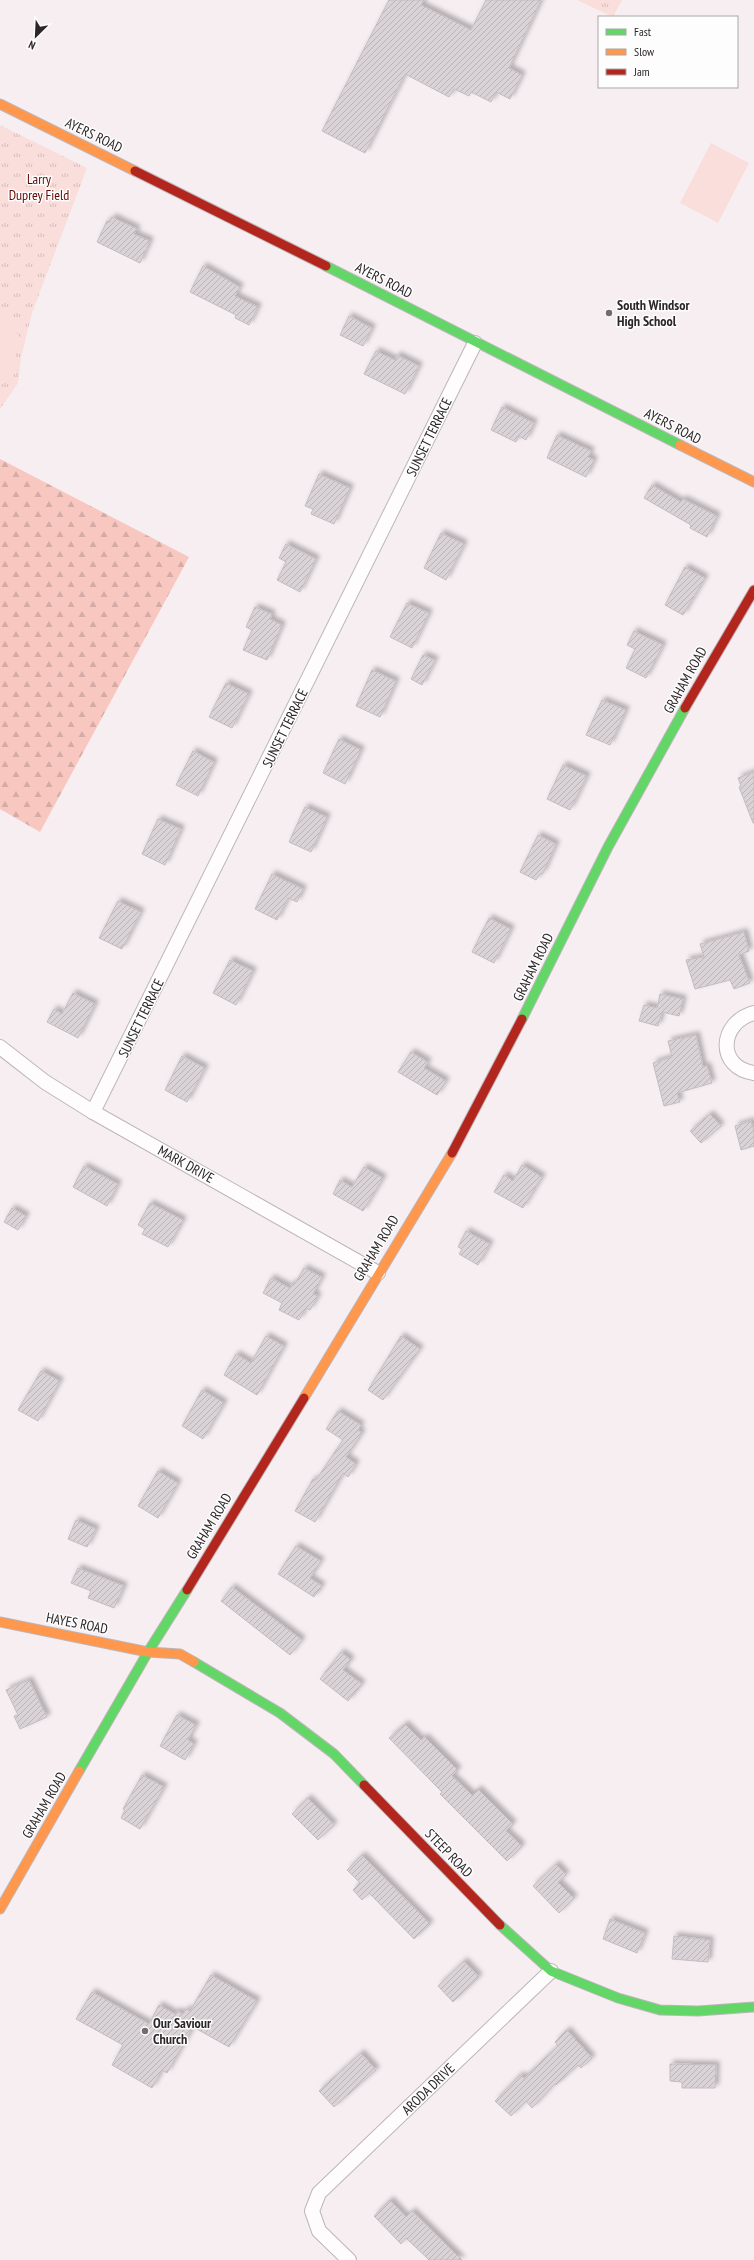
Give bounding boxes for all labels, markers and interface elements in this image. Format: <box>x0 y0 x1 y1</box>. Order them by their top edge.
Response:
north arrow <box>16 16 56 56</box>
legend <box>598 16 738 88</box>
text: Fast <box>634 24 652 39</box>
text: N <box>26 38 37 53</box>
text: Slow <box>634 44 655 59</box>
text: Jam <box>633 64 650 79</box>
street label: AYERS ROAD <box>62 113 126 157</box>
park label: Larry Duprey Field <box>9 170 69 204</box>
street label: AYERS ROAD <box>352 258 416 302</box>
place label: South Windsor High School <box>617 296 690 330</box>
marker: South Windsor High School <box>604 308 614 318</box>
street label: SUNSET TERRACE <box>402 395 456 479</box>
street label: AYERS ROAD <box>641 404 705 448</box>
street label: GRAHAM ROAD <box>659 643 711 717</box>
street label: SUNSET TERRACE <box>258 686 312 770</box>
street label: GRAHAM ROAD <box>509 930 557 1004</box>
street label: SUNSET TERRACE <box>114 976 168 1060</box>
street label: MARK DRIVE <box>155 1141 217 1187</box>
street label: GRAHAM ROAD <box>349 1212 403 1284</box>
street label: GRAHAM ROAD <box>182 1490 236 1562</box>
street label: HAYES ROAD <box>45 1608 109 1638</box>
street label: GRAHAM ROAD <box>18 1769 70 1841</box>
street label: STEEP ROAD <box>421 1825 477 1881</box>
place label: Our Saviour Church <box>153 2014 212 2048</box>
marker: Our Saviour Church <box>140 2026 150 2036</box>
street label: ARODA DRIVE <box>398 2059 458 2119</box>

